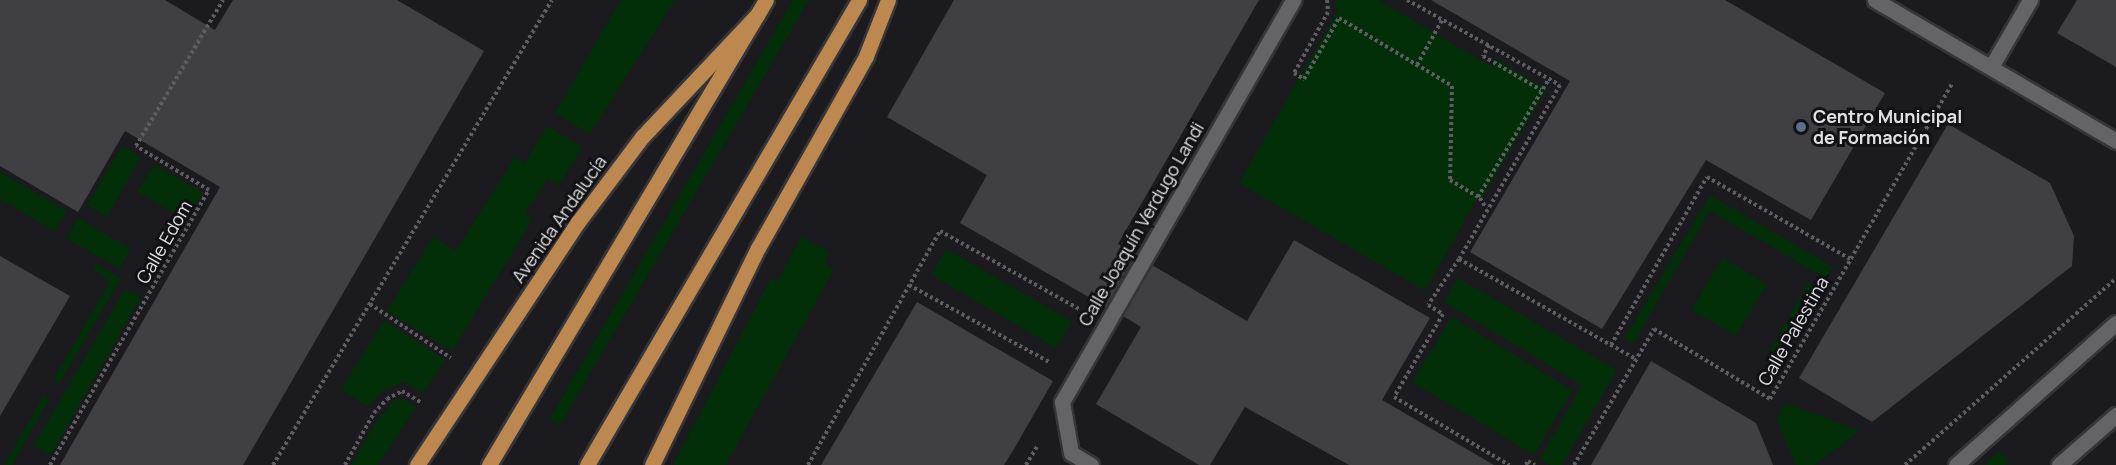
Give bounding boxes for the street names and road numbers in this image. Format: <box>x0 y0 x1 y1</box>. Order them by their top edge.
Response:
street label: Calle Joaquín Verdugo Landi <box>1074 118 1208 330</box>
street label: Avenida Andalucía <box>507 151 611 287</box>
street label: Calle Edom <box>132 197 196 287</box>
street label: Calle Palestina <box>1753 273 1833 389</box>

